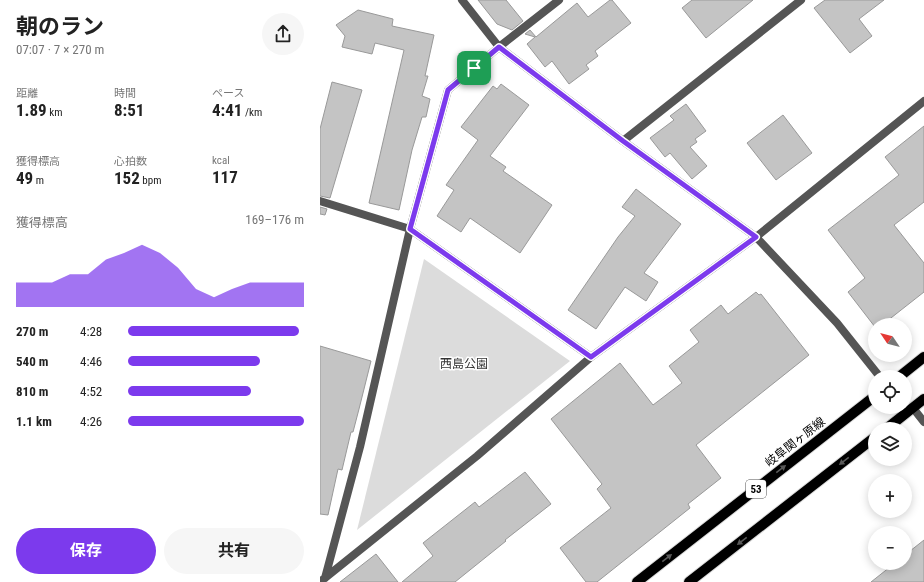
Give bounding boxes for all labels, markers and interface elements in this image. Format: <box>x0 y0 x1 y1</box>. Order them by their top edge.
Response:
button: share <box>262 13 304 55</box>
text: 朝のラン <box>16 14 104 39</box>
text: 07:07 · 7 × 270 m <box>16 42 104 57</box>
pin <box>457 51 491 85</box>
icon: arrive <box>463 57 485 79</box>
text: 距離 <box>16 87 38 100</box>
text: 時間 <box>114 87 136 100</box>
text: ペース <box>212 87 244 100</box>
text: 1.89 <box>16 100 47 120</box>
text: 8:51 <box>114 100 144 120</box>
text: 4:41 <box>212 100 242 120</box>
text: km <box>47 106 62 119</box>
text: /km <box>242 106 262 119</box>
text: kcal <box>212 154 230 167</box>
text: 獲得標高 <box>16 155 60 168</box>
text: 心拍数 <box>114 155 147 168</box>
text: 117 <box>212 167 238 187</box>
text: 49 <box>16 168 33 188</box>
text: 152 <box>114 168 140 188</box>
text: m <box>33 174 44 187</box>
text: bpm <box>140 174 161 187</box>
text: 169–176 m <box>245 212 304 227</box>
text: 獲得標高 <box>16 215 68 230</box>
north arrow <box>868 318 912 362</box>
map controls <box>868 318 912 570</box>
text: 270 m <box>16 324 48 339</box>
text: 4:28 <box>80 324 102 339</box>
text: 540 m <box>16 354 48 369</box>
text: 4:46 <box>80 354 102 369</box>
park label: 西島公園 <box>440 357 488 371</box>
button: locate <box>868 370 912 414</box>
text: 810 m <box>16 384 48 399</box>
text: 4:52 <box>80 384 102 399</box>
text: 1.1 km <box>16 414 52 429</box>
text: 4:26 <box>80 414 102 429</box>
street label: 岐阜関ヶ原線 <box>762 414 828 470</box>
button: layers <box>868 422 912 466</box>
one-way arrow <box>839 457 850 466</box>
one-way arrow <box>775 465 786 474</box>
button: + <box>868 474 912 518</box>
road number: 53 <box>746 480 766 498</box>
button: − <box>868 526 912 570</box>
button: 保存 <box>16 528 156 574</box>
button: 共有 <box>164 528 304 574</box>
one-way arrow <box>736 537 747 545</box>
one-way arrow <box>662 554 673 562</box>

